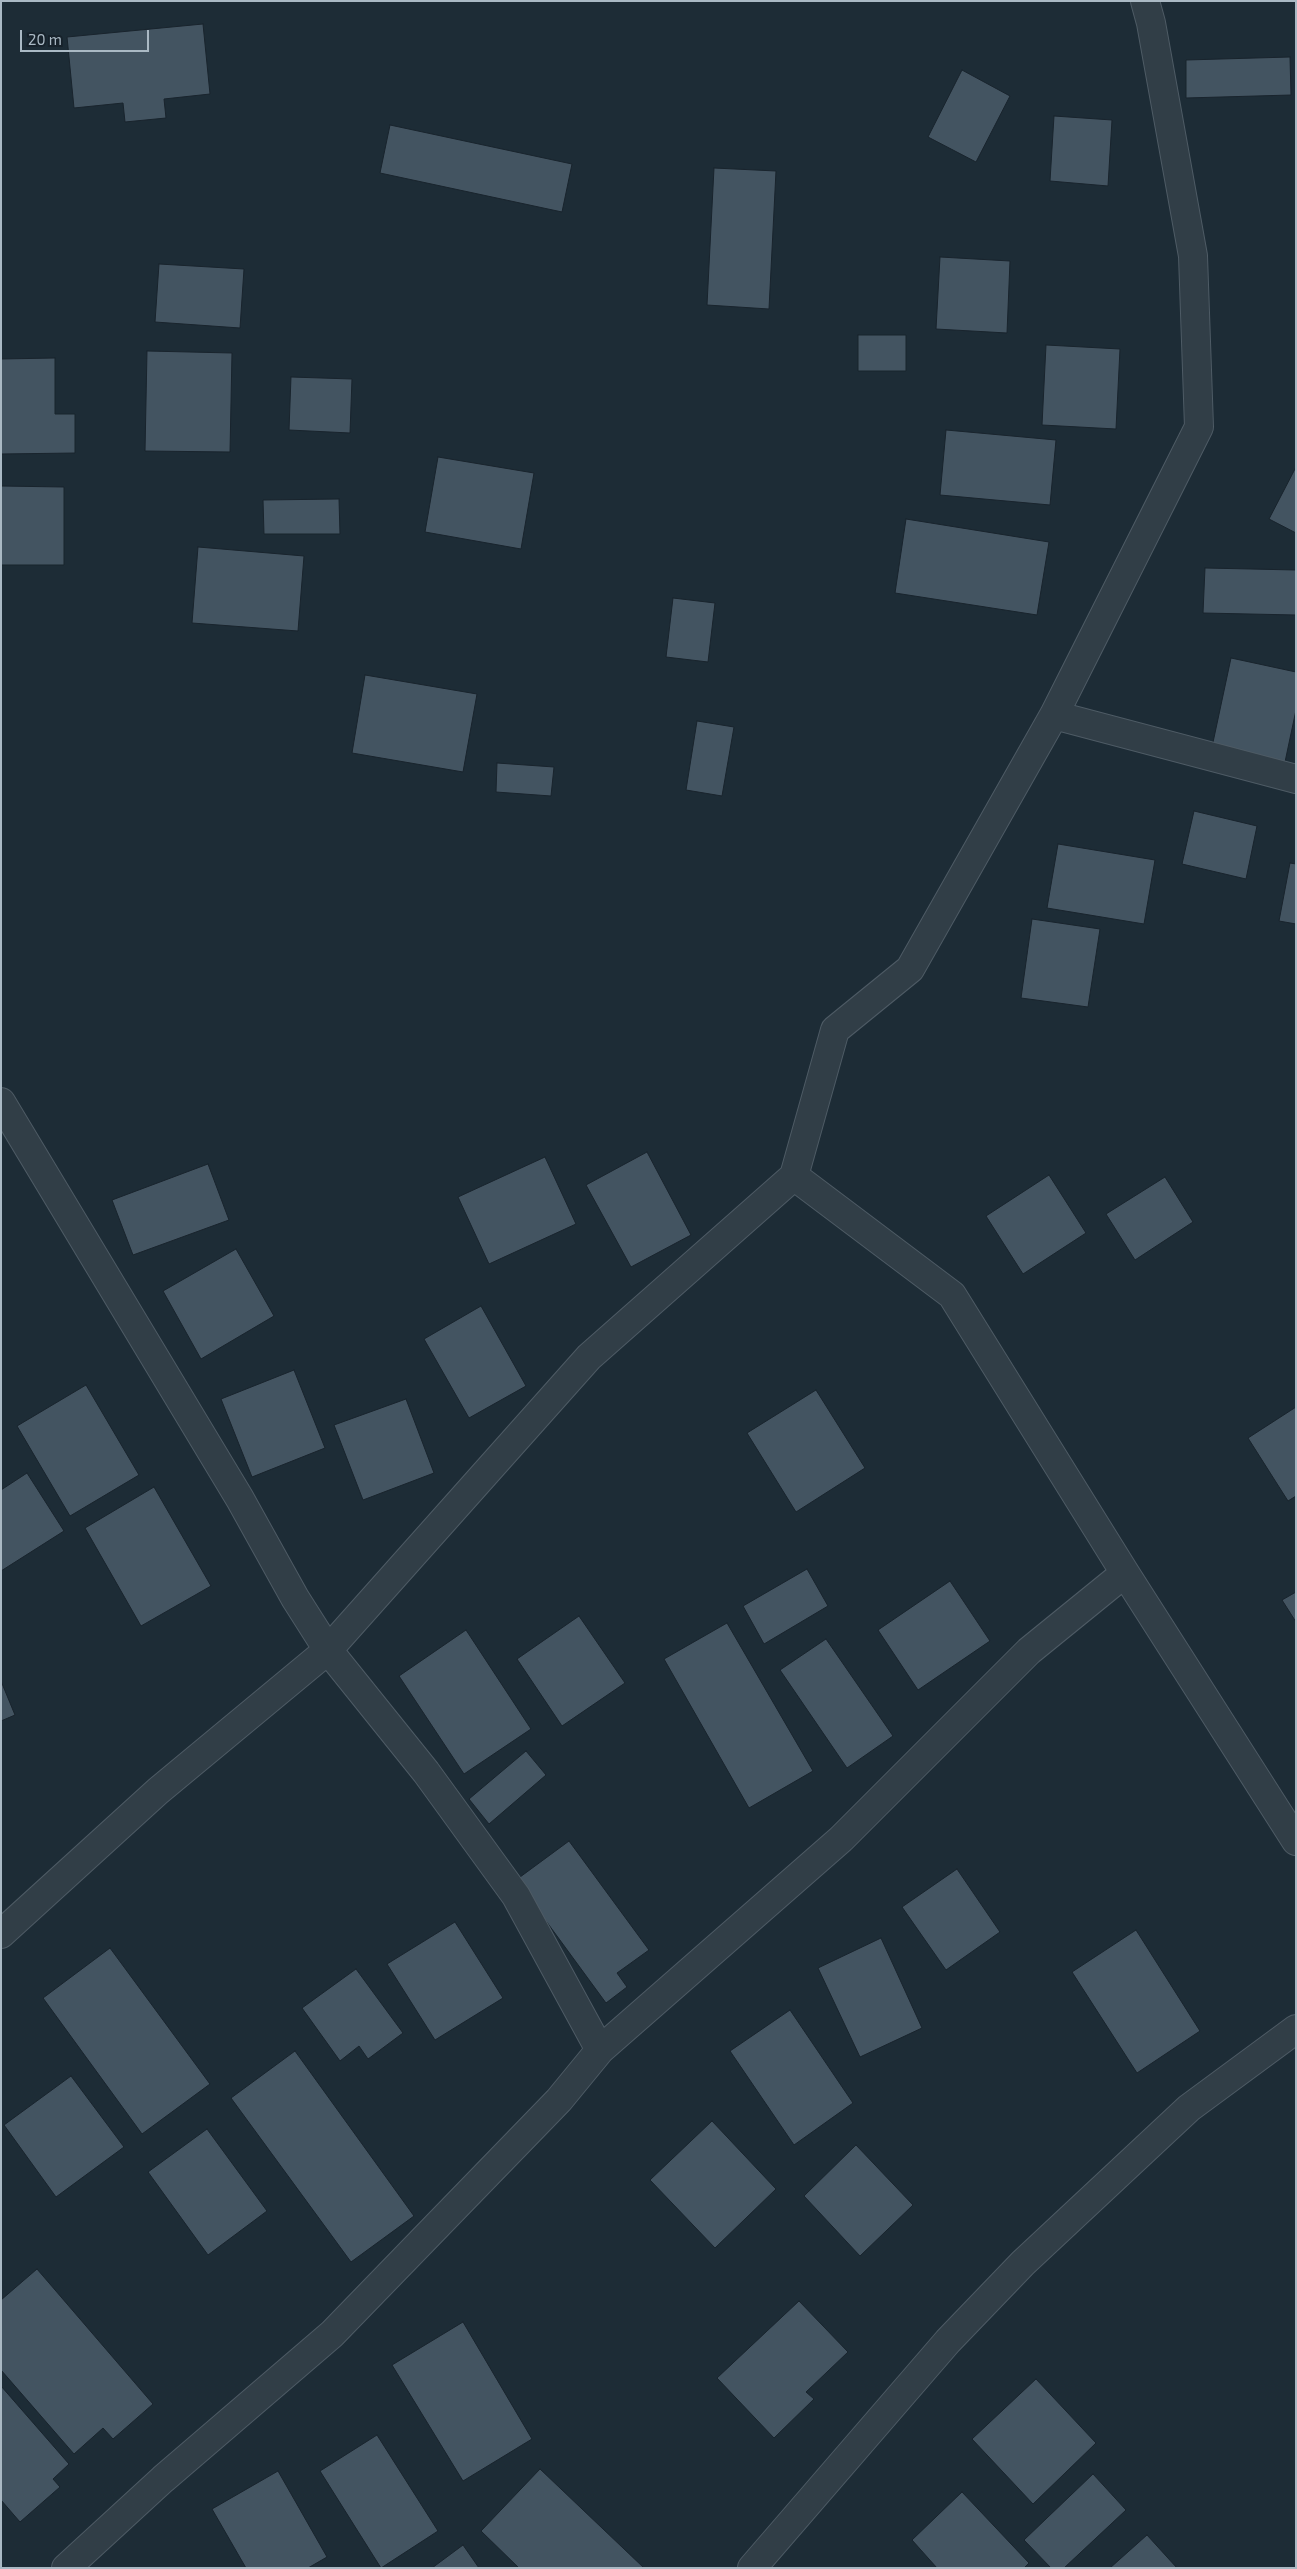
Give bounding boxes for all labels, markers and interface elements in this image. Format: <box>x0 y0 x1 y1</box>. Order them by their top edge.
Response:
scale bar <box>22 20 151 52</box>
text: 20 m <box>28 30 62 48</box>

